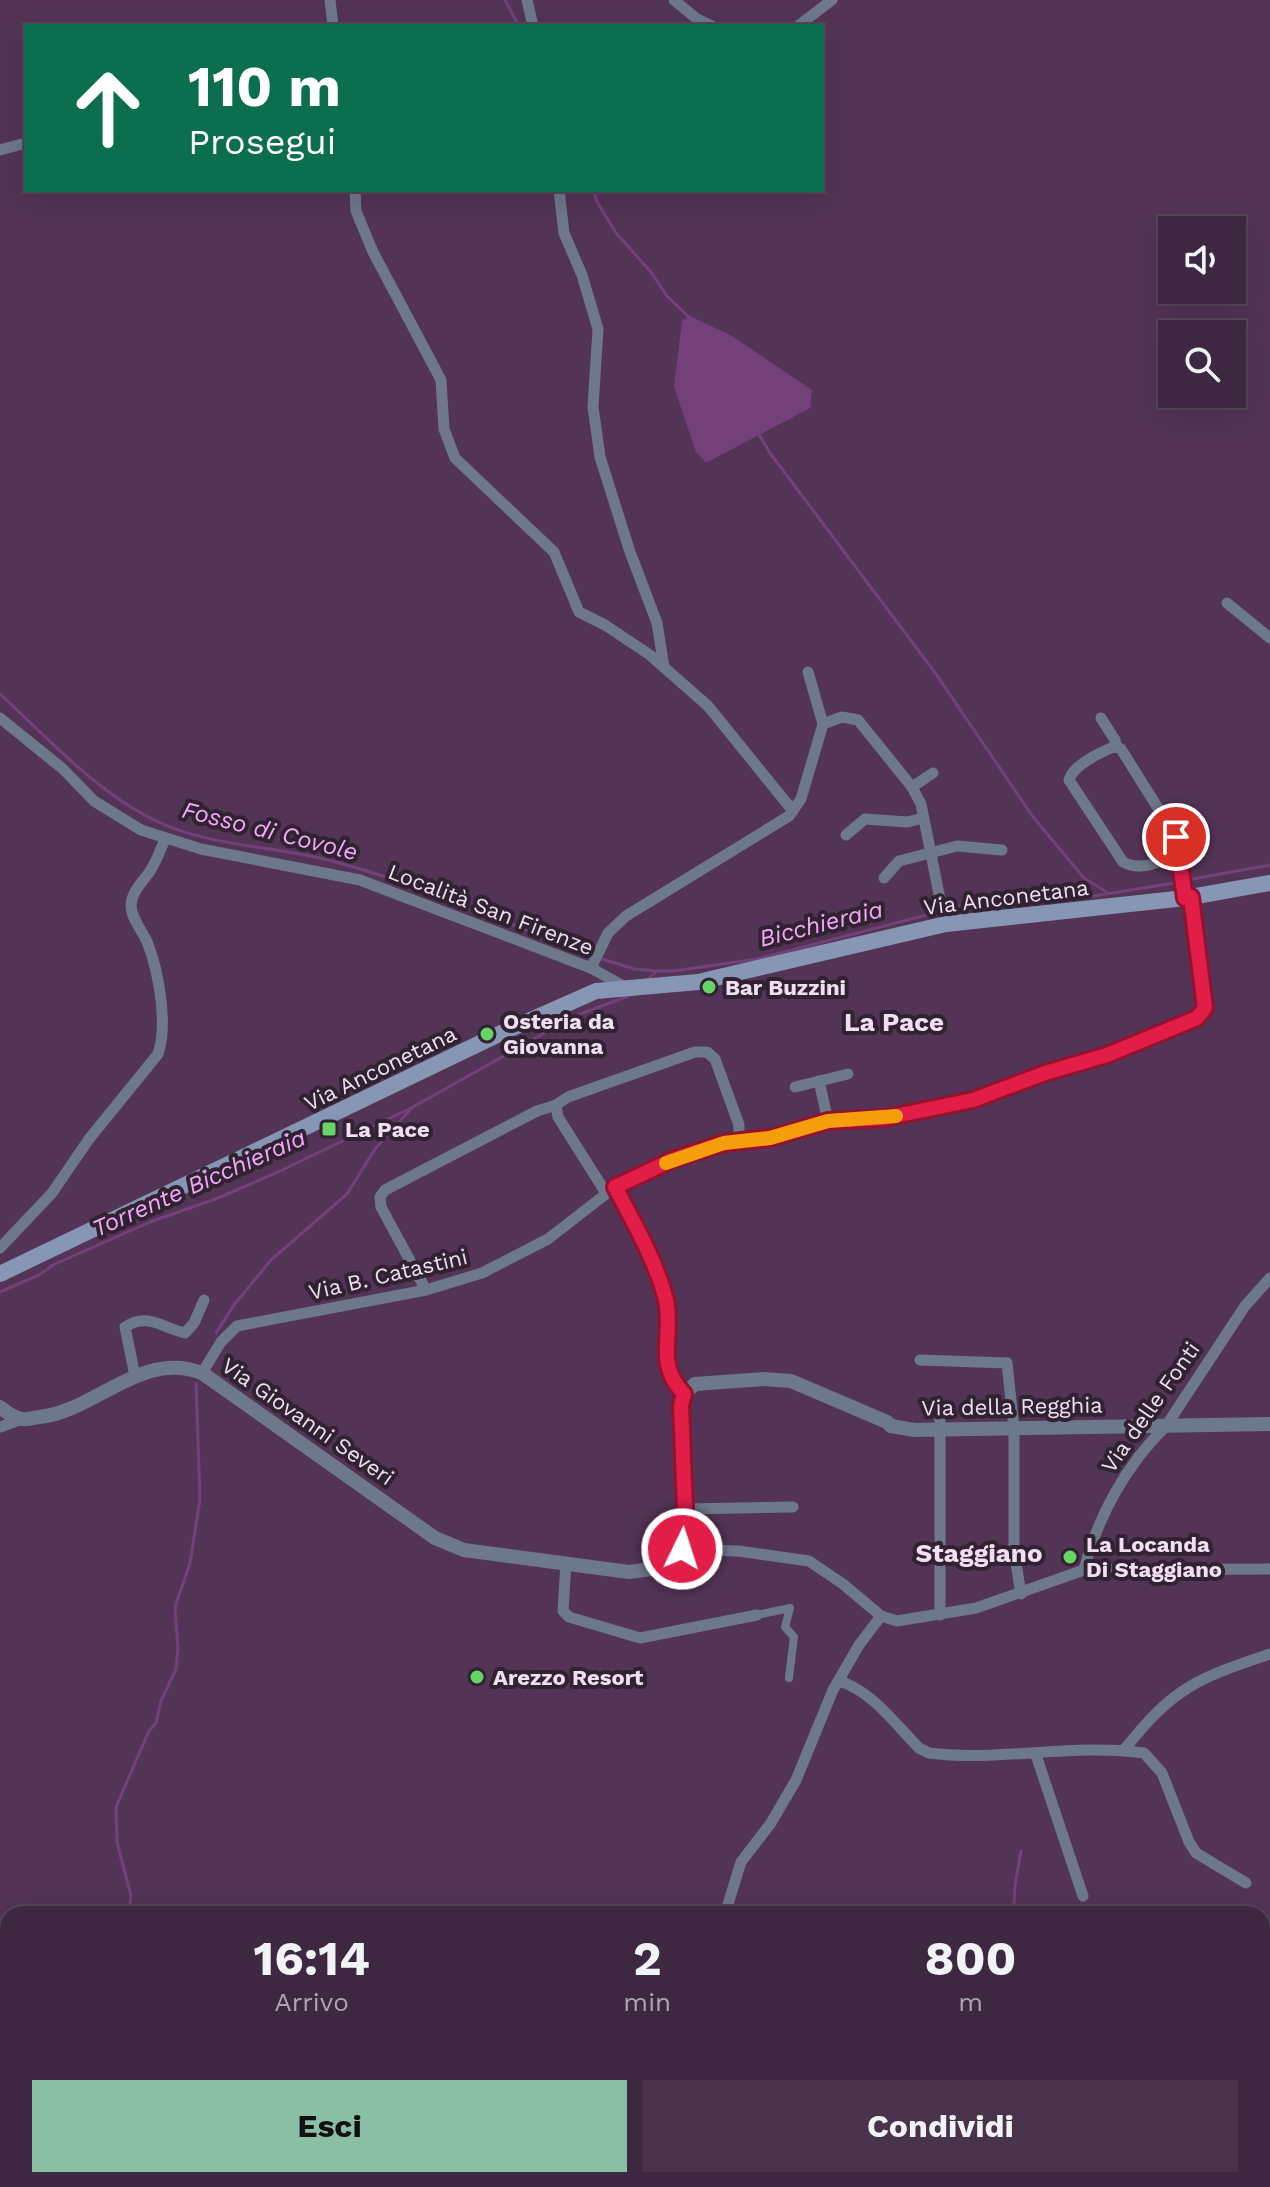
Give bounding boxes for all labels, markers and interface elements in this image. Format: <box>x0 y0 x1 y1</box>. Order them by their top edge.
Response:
text: 110 m <box>188 54 341 120</box>
icon: ahead <box>56 56 160 160</box>
text: Prosegui <box>188 121 336 163</box>
map controls <box>1158 216 1246 408</box>
button: sound <box>1158 216 1246 304</box>
button: search <box>1158 320 1246 408</box>
water label: Fosso di Covole <box>179 796 361 866</box>
pin <box>1142 803 1210 871</box>
icon: arrive <box>1154 815 1198 859</box>
street label: Località San Firenze <box>385 859 597 960</box>
street label: Via Anconetana <box>922 875 1090 920</box>
water label: Bicchieraia <box>756 895 886 953</box>
place label: Bar Buzzini <box>725 975 846 1000</box>
marker: Bar Buzzini <box>700 978 718 996</box>
district label: La Pace <box>844 1007 944 1037</box>
place label: Osteria da Giovanna <box>503 1009 615 1059</box>
street label: Via Anconetana <box>300 1021 460 1116</box>
marker: Osteria da Giovanna <box>478 1025 496 1043</box>
place label: La Pace <box>345 1117 430 1142</box>
marker: La Pace <box>320 1120 338 1138</box>
water label: Torrente Bicchieraia <box>88 1123 310 1243</box>
street label: Via B. Catastini <box>306 1244 470 1305</box>
street label: Via delle Fonti <box>1096 1337 1205 1477</box>
street label: Via Giovanni Severi <box>217 1353 399 1490</box>
street label: Via della Regghia <box>921 1392 1103 1421</box>
position arrow <box>640 1507 724 1591</box>
place label: La Locanda Di Staggiano <box>1086 1532 1222 1582</box>
district label: Staggiano <box>915 1538 1043 1568</box>
marker: La Locanda Di Staggiano <box>1061 1548 1079 1566</box>
place label: Arezzo Resort <box>493 1665 644 1690</box>
marker: Arezzo Resort <box>468 1668 486 1686</box>
text: 16:14 <box>253 1930 370 1987</box>
text: 2 <box>633 1930 662 1987</box>
text: 800 <box>925 1930 1017 1987</box>
text: Arrivo <box>274 1987 349 2017</box>
text: min <box>623 1987 671 2017</box>
text: m <box>958 1987 983 2017</box>
button: Esci <box>32 2080 627 2172</box>
button: Condividi <box>643 2080 1238 2172</box>

